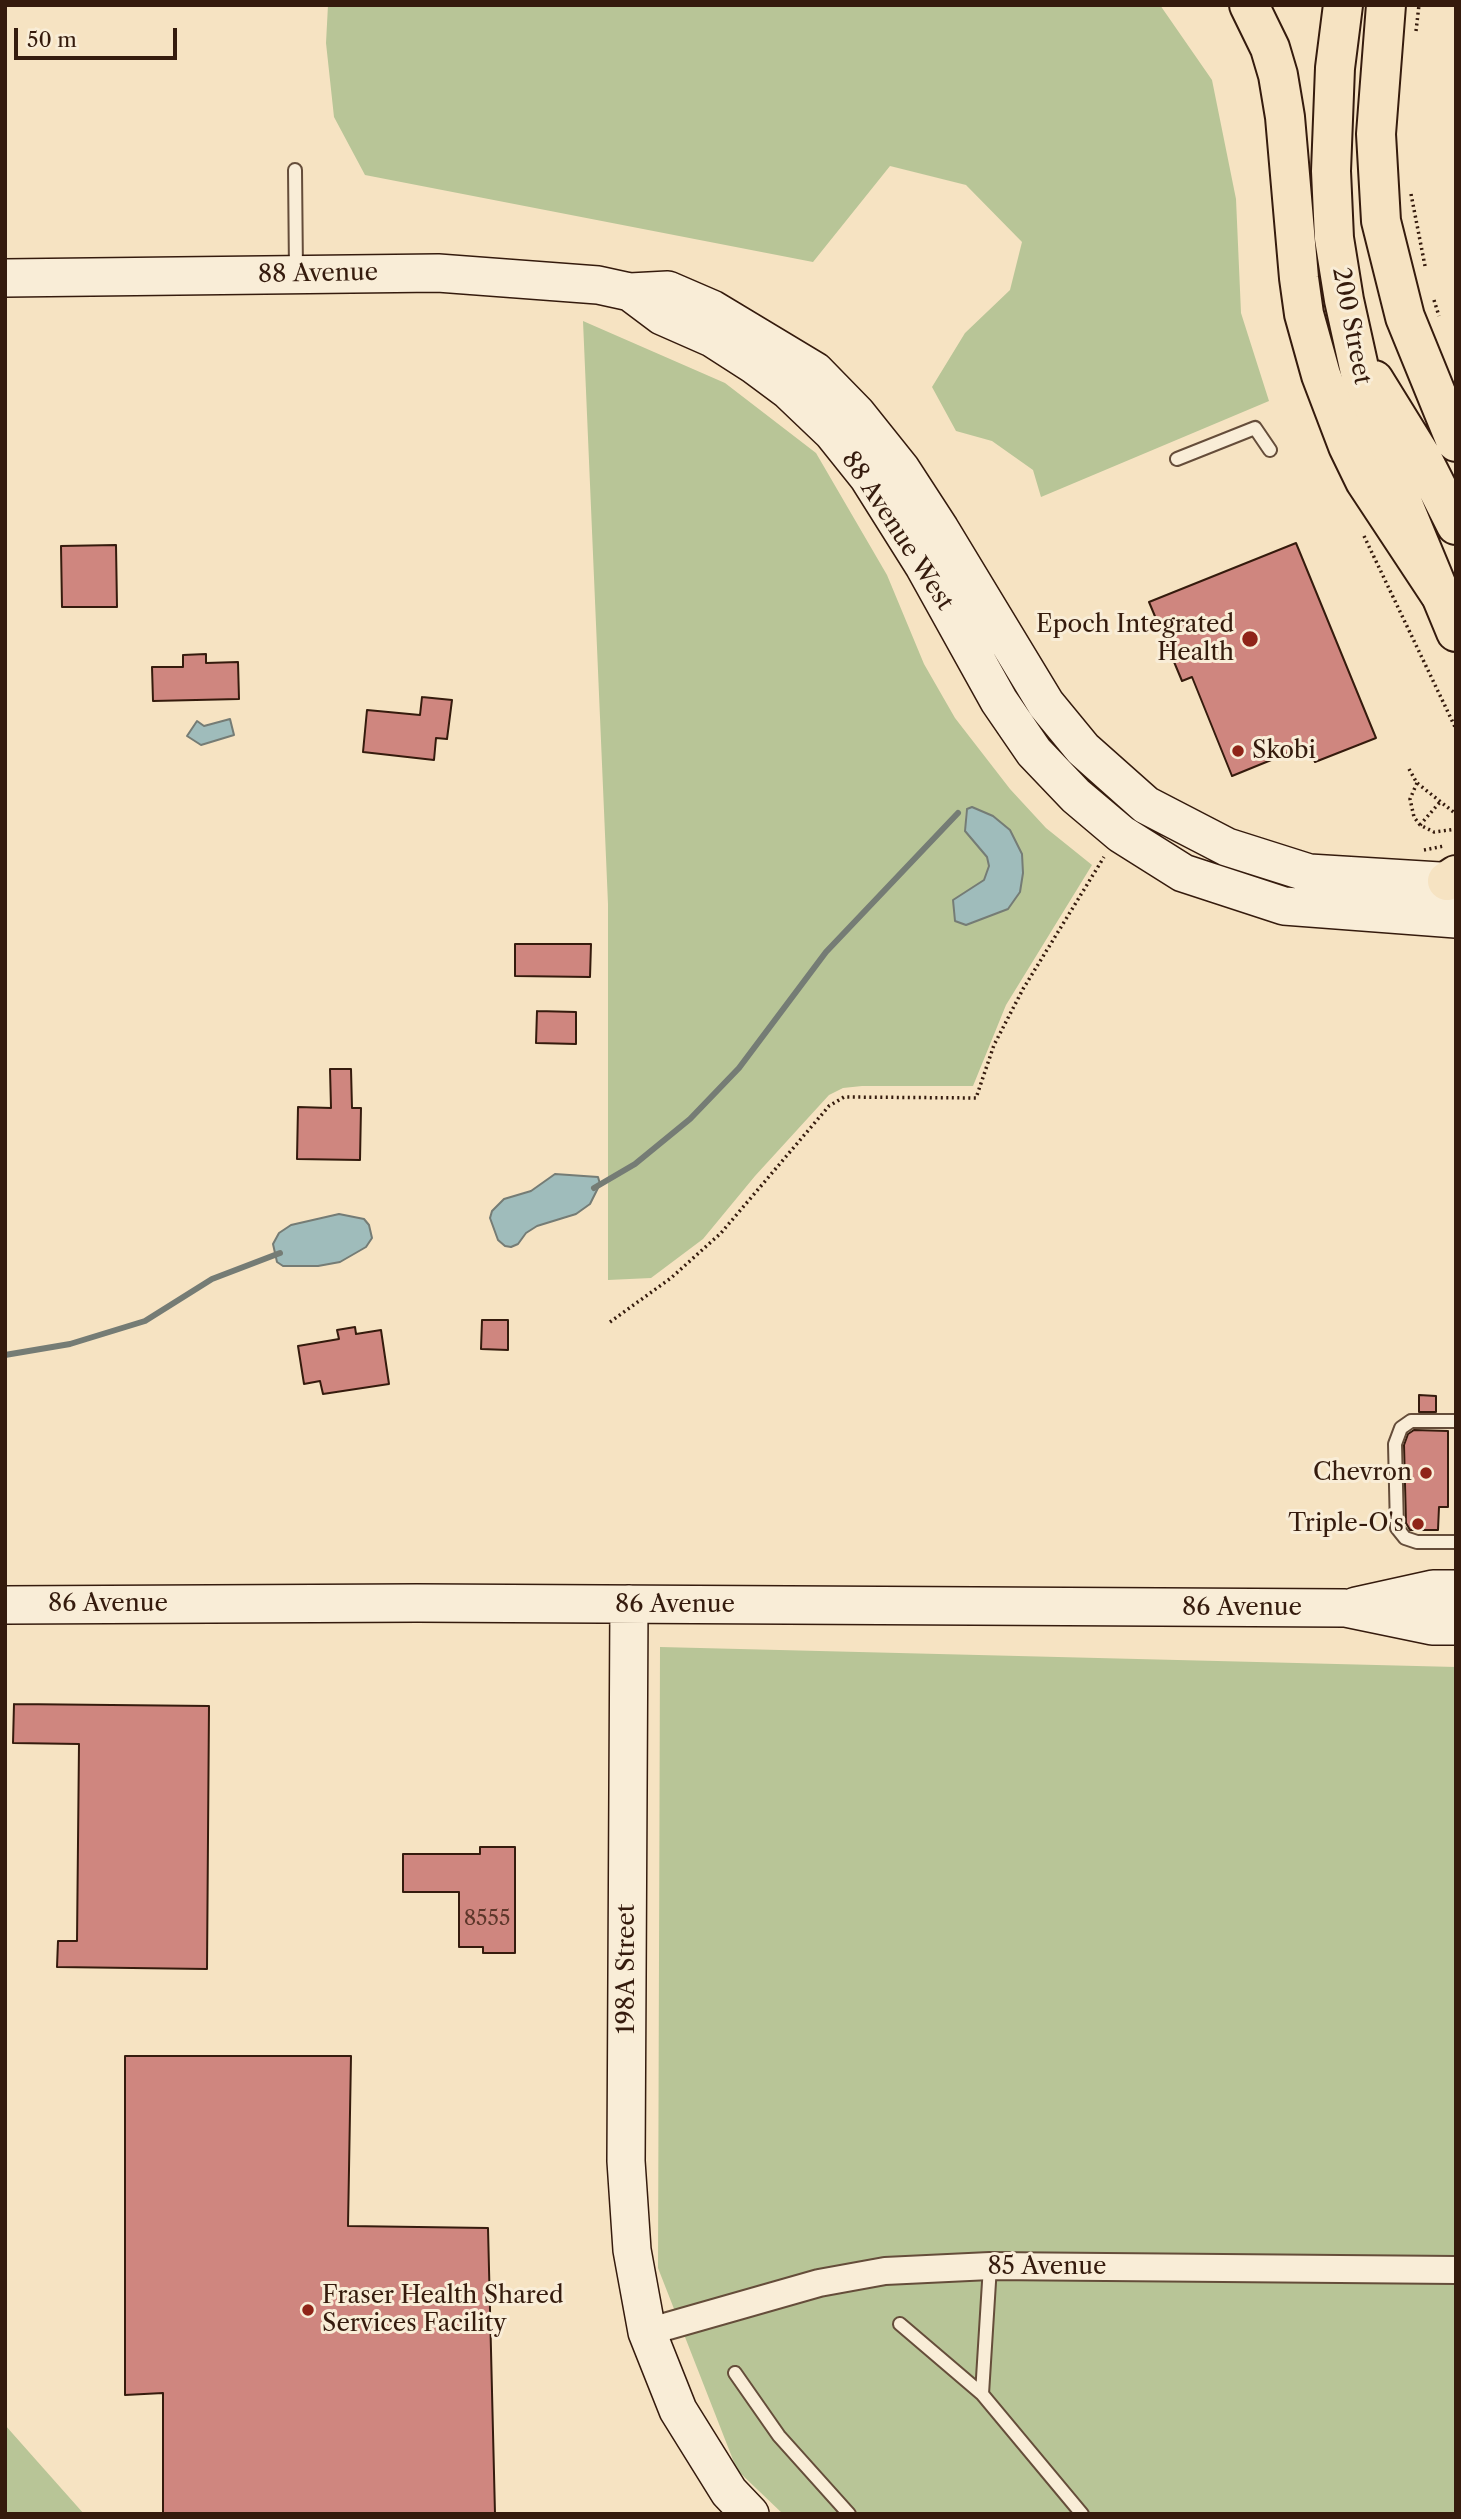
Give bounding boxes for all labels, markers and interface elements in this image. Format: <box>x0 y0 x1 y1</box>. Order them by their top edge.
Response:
scale bar <box>18 14 180 58</box>
text: 50 m <box>27 27 77 52</box>
street label: 88 Avenue <box>258 259 378 289</box>
street label: 200 Street <box>1326 265 1376 387</box>
street label: 88 Avenue West <box>835 446 959 616</box>
place label: Epoch Integrated Health <box>1036 611 1234 667</box>
marker: Epoch Integrated Health <box>1240 629 1260 649</box>
place label: Skobi <box>1252 737 1316 765</box>
marker: Skobi <box>1230 743 1246 759</box>
place label: Chevron <box>1313 1459 1412 1487</box>
marker: Chevron <box>1418 1465 1434 1481</box>
place label: Triple-O's <box>1288 1510 1404 1538</box>
marker: Triple-O's <box>1410 1516 1426 1532</box>
street label: 86 Avenue <box>48 1590 168 1618</box>
street label: 86 Avenue <box>615 1591 735 1619</box>
street label: 86 Avenue <box>1182 1594 1302 1622</box>
street label: 198A Street <box>613 1904 641 2034</box>
house number: 8555 <box>464 1906 510 1932</box>
street label: 85 Avenue <box>988 2253 1106 2281</box>
place label: Fraser Health Shared Services Facility <box>322 2282 564 2338</box>
marker: Fraser Health Shared Services Facility <box>300 2302 316 2318</box>

